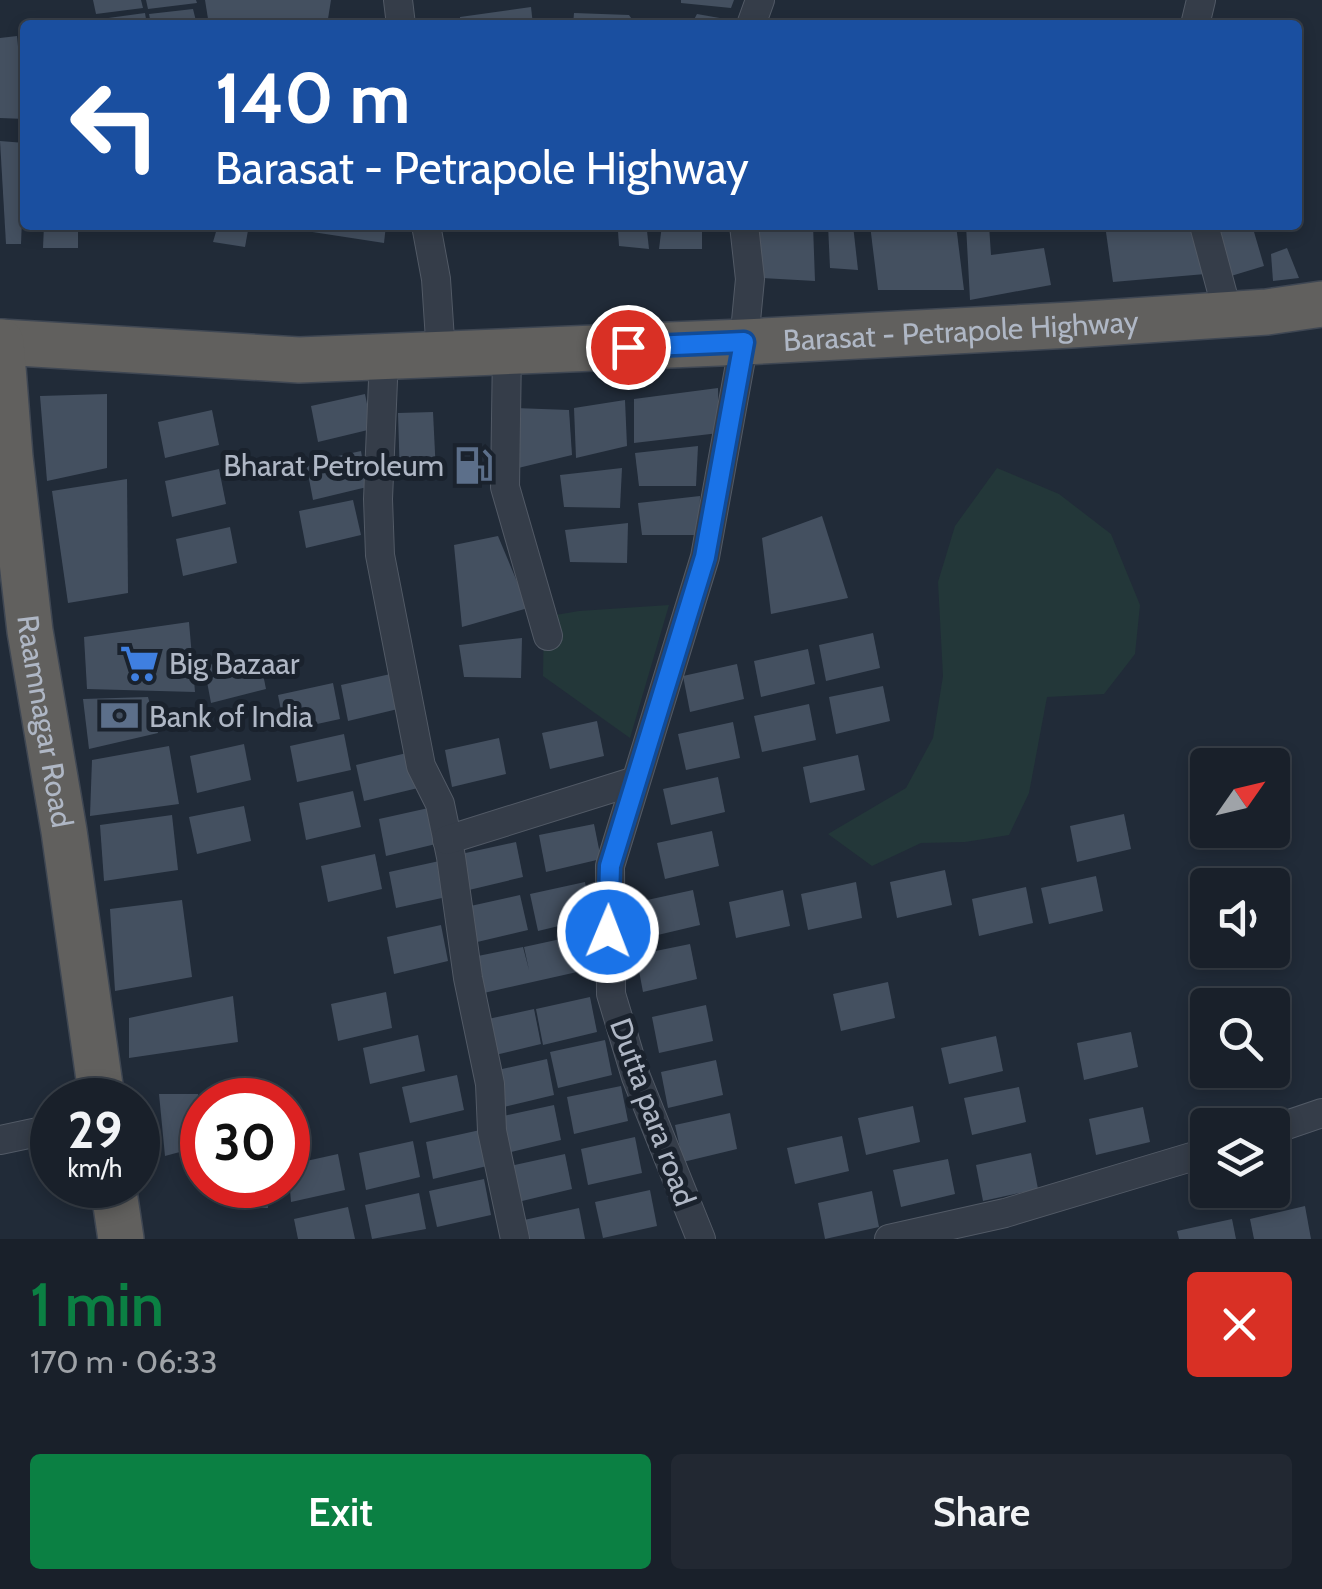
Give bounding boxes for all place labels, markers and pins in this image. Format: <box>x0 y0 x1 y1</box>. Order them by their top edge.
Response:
pin <box>586 305 671 390</box>
fuel station icon: Bharat Petroleum <box>453 444 495 486</box>
place label: Bharat Petroleum <box>223 447 444 484</box>
supermarket icon: Big Bazaar <box>118 642 160 684</box>
place label: Big Bazaar <box>169 645 300 682</box>
bank icon: Bank of India <box>98 695 140 737</box>
place label: Bank of India <box>149 698 313 735</box>

